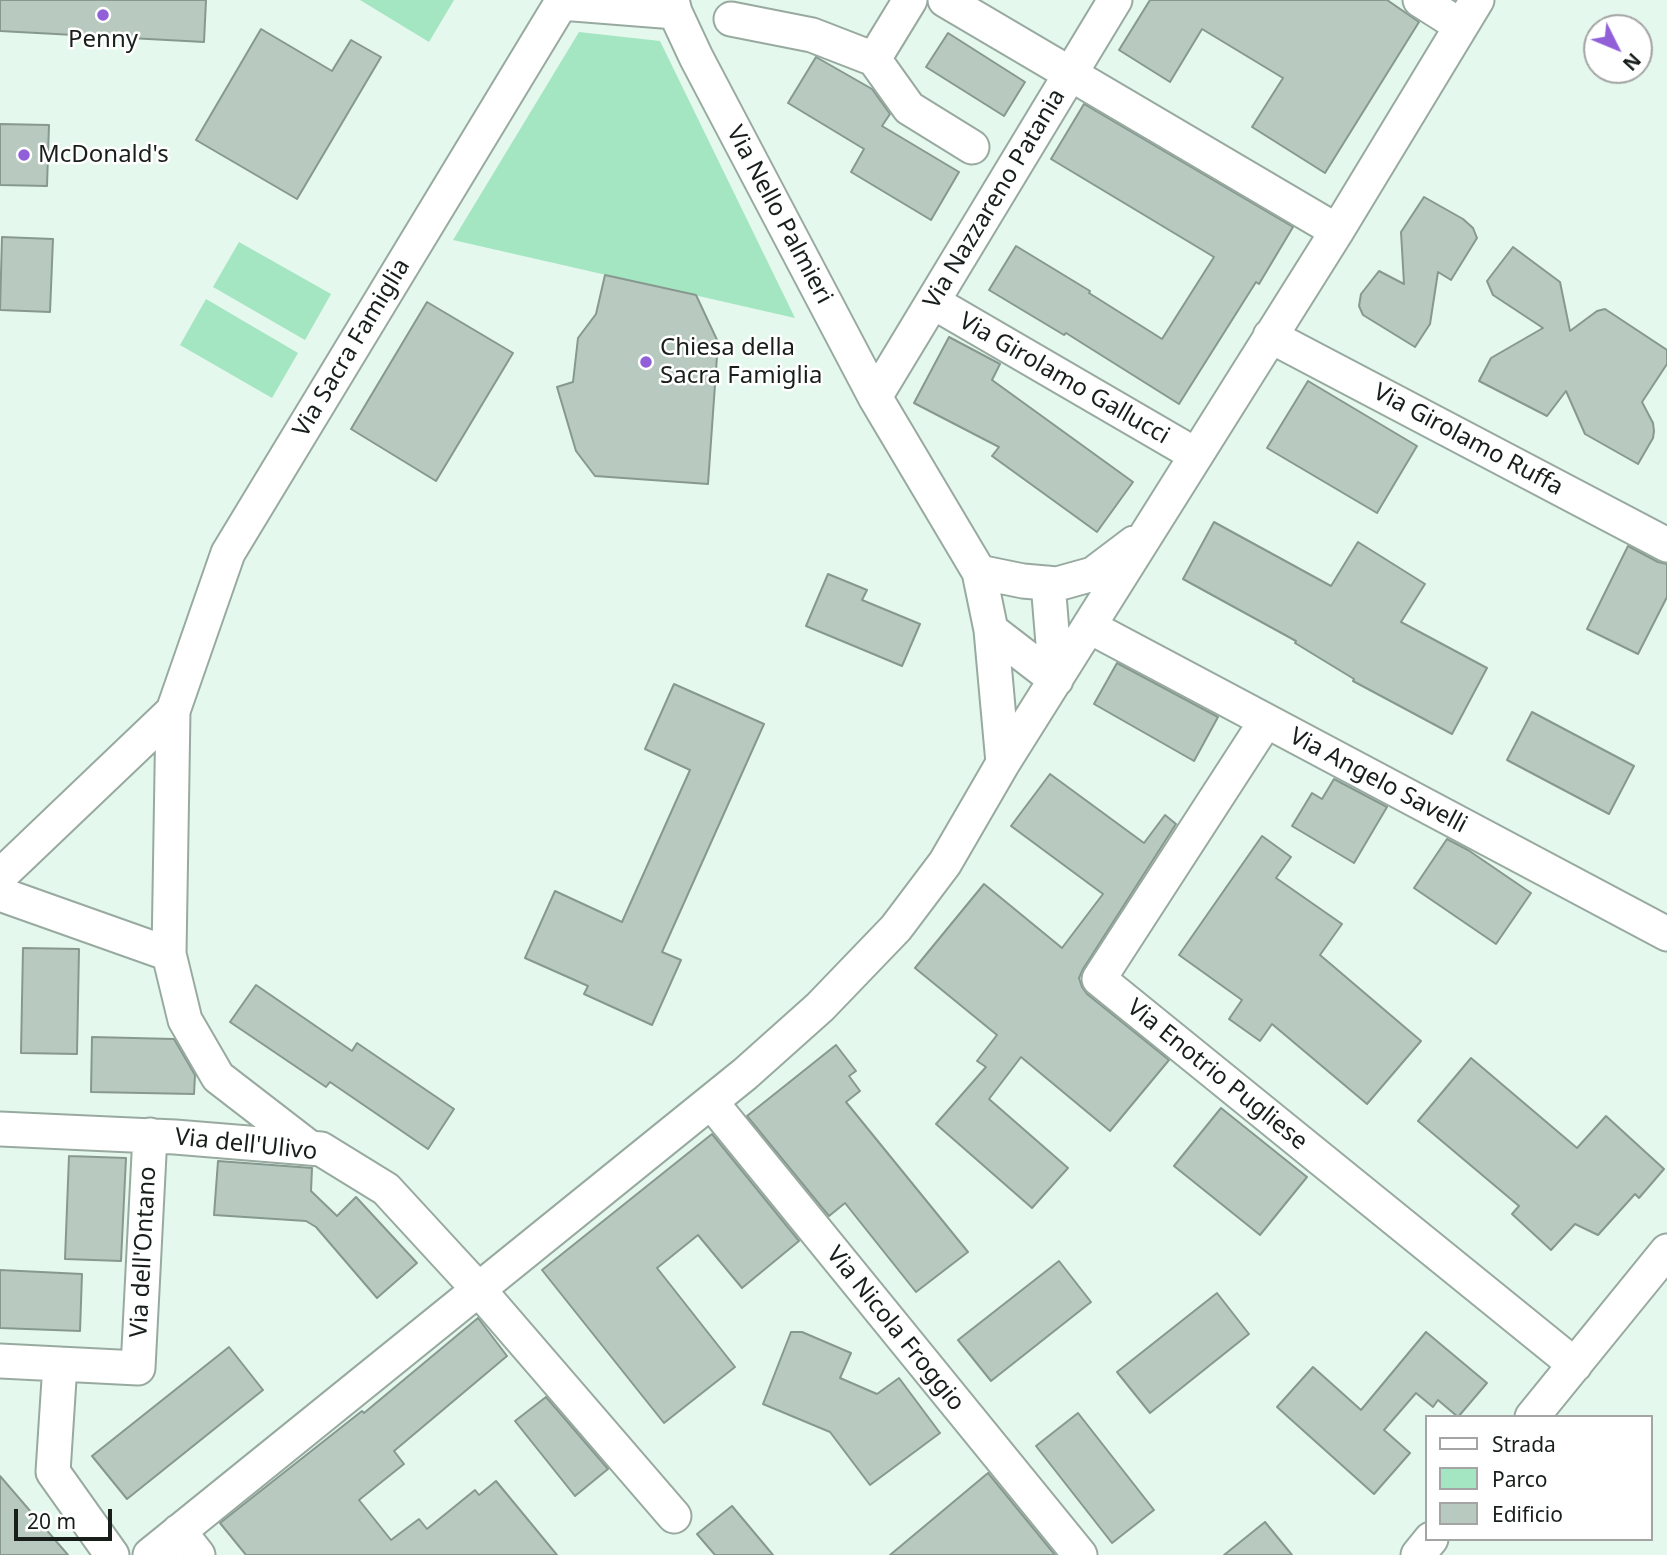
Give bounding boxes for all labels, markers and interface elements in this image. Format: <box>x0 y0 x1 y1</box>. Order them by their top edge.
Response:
marker: Penny <box>95 7 111 23</box>
north arrow <box>1583 14 1653 84</box>
place label: Penny <box>68 26 138 54</box>
text: N <box>1617 47 1647 76</box>
street label: Via Nazzareno Patania <box>918 84 1072 314</box>
street label: Via Nello Palmieri <box>720 121 838 309</box>
place label: McDonald's <box>38 141 169 169</box>
marker: McDonald's <box>16 147 32 163</box>
street label: Via Sacra Famiglia <box>287 254 417 442</box>
street label: Via Girolamo Gallucci <box>954 307 1174 451</box>
place label: Chiesa della Sacra Famiglia <box>660 334 822 390</box>
marker: Chiesa della Sacra Famiglia <box>638 354 654 370</box>
street label: Via Girolamo Ruffa <box>1368 378 1568 502</box>
street label: Via Angelo Savelli <box>1284 722 1472 840</box>
street label: Via Enotrio Pugliese <box>1121 993 1313 1157</box>
street label: Via dell'Ulivo <box>173 1123 319 1167</box>
street label: Via dell'Ontano <box>125 1166 163 1338</box>
street label: Via Nicola Froggio <box>820 1241 970 1417</box>
legend <box>1426 1415 1653 1541</box>
text: Strada <box>1492 1430 1556 1458</box>
text: Parco <box>1492 1465 1548 1493</box>
scale bar <box>18 1496 116 1540</box>
text: Edificio <box>1492 1500 1563 1528</box>
text: 20 m <box>27 1507 76 1535</box>

